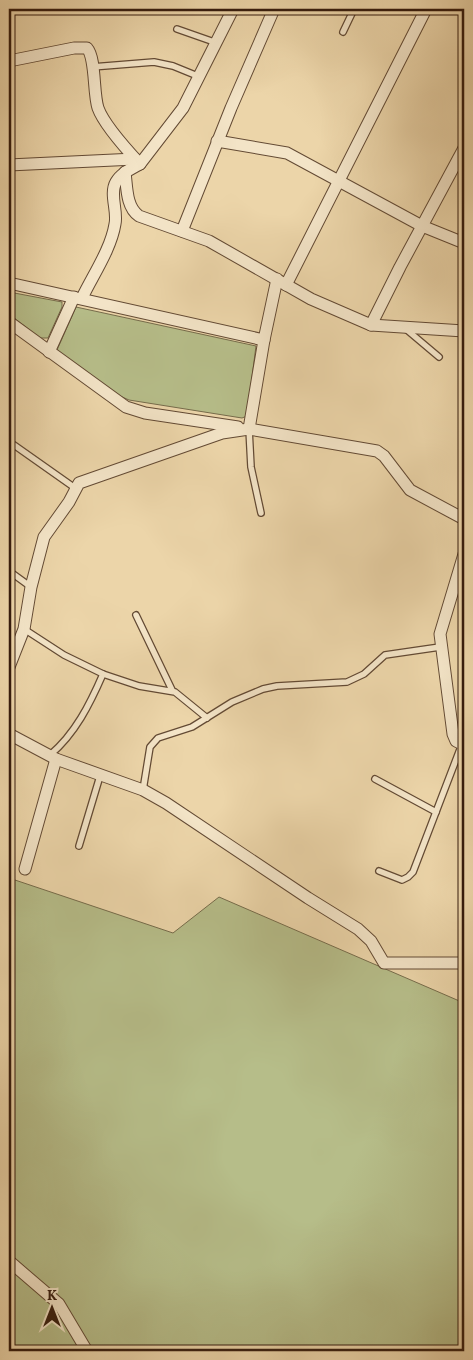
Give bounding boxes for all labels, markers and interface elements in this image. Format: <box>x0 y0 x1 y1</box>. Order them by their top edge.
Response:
north arrow <box>28 1282 78 1332</box>
text: K <box>47 1287 57 1306</box>

